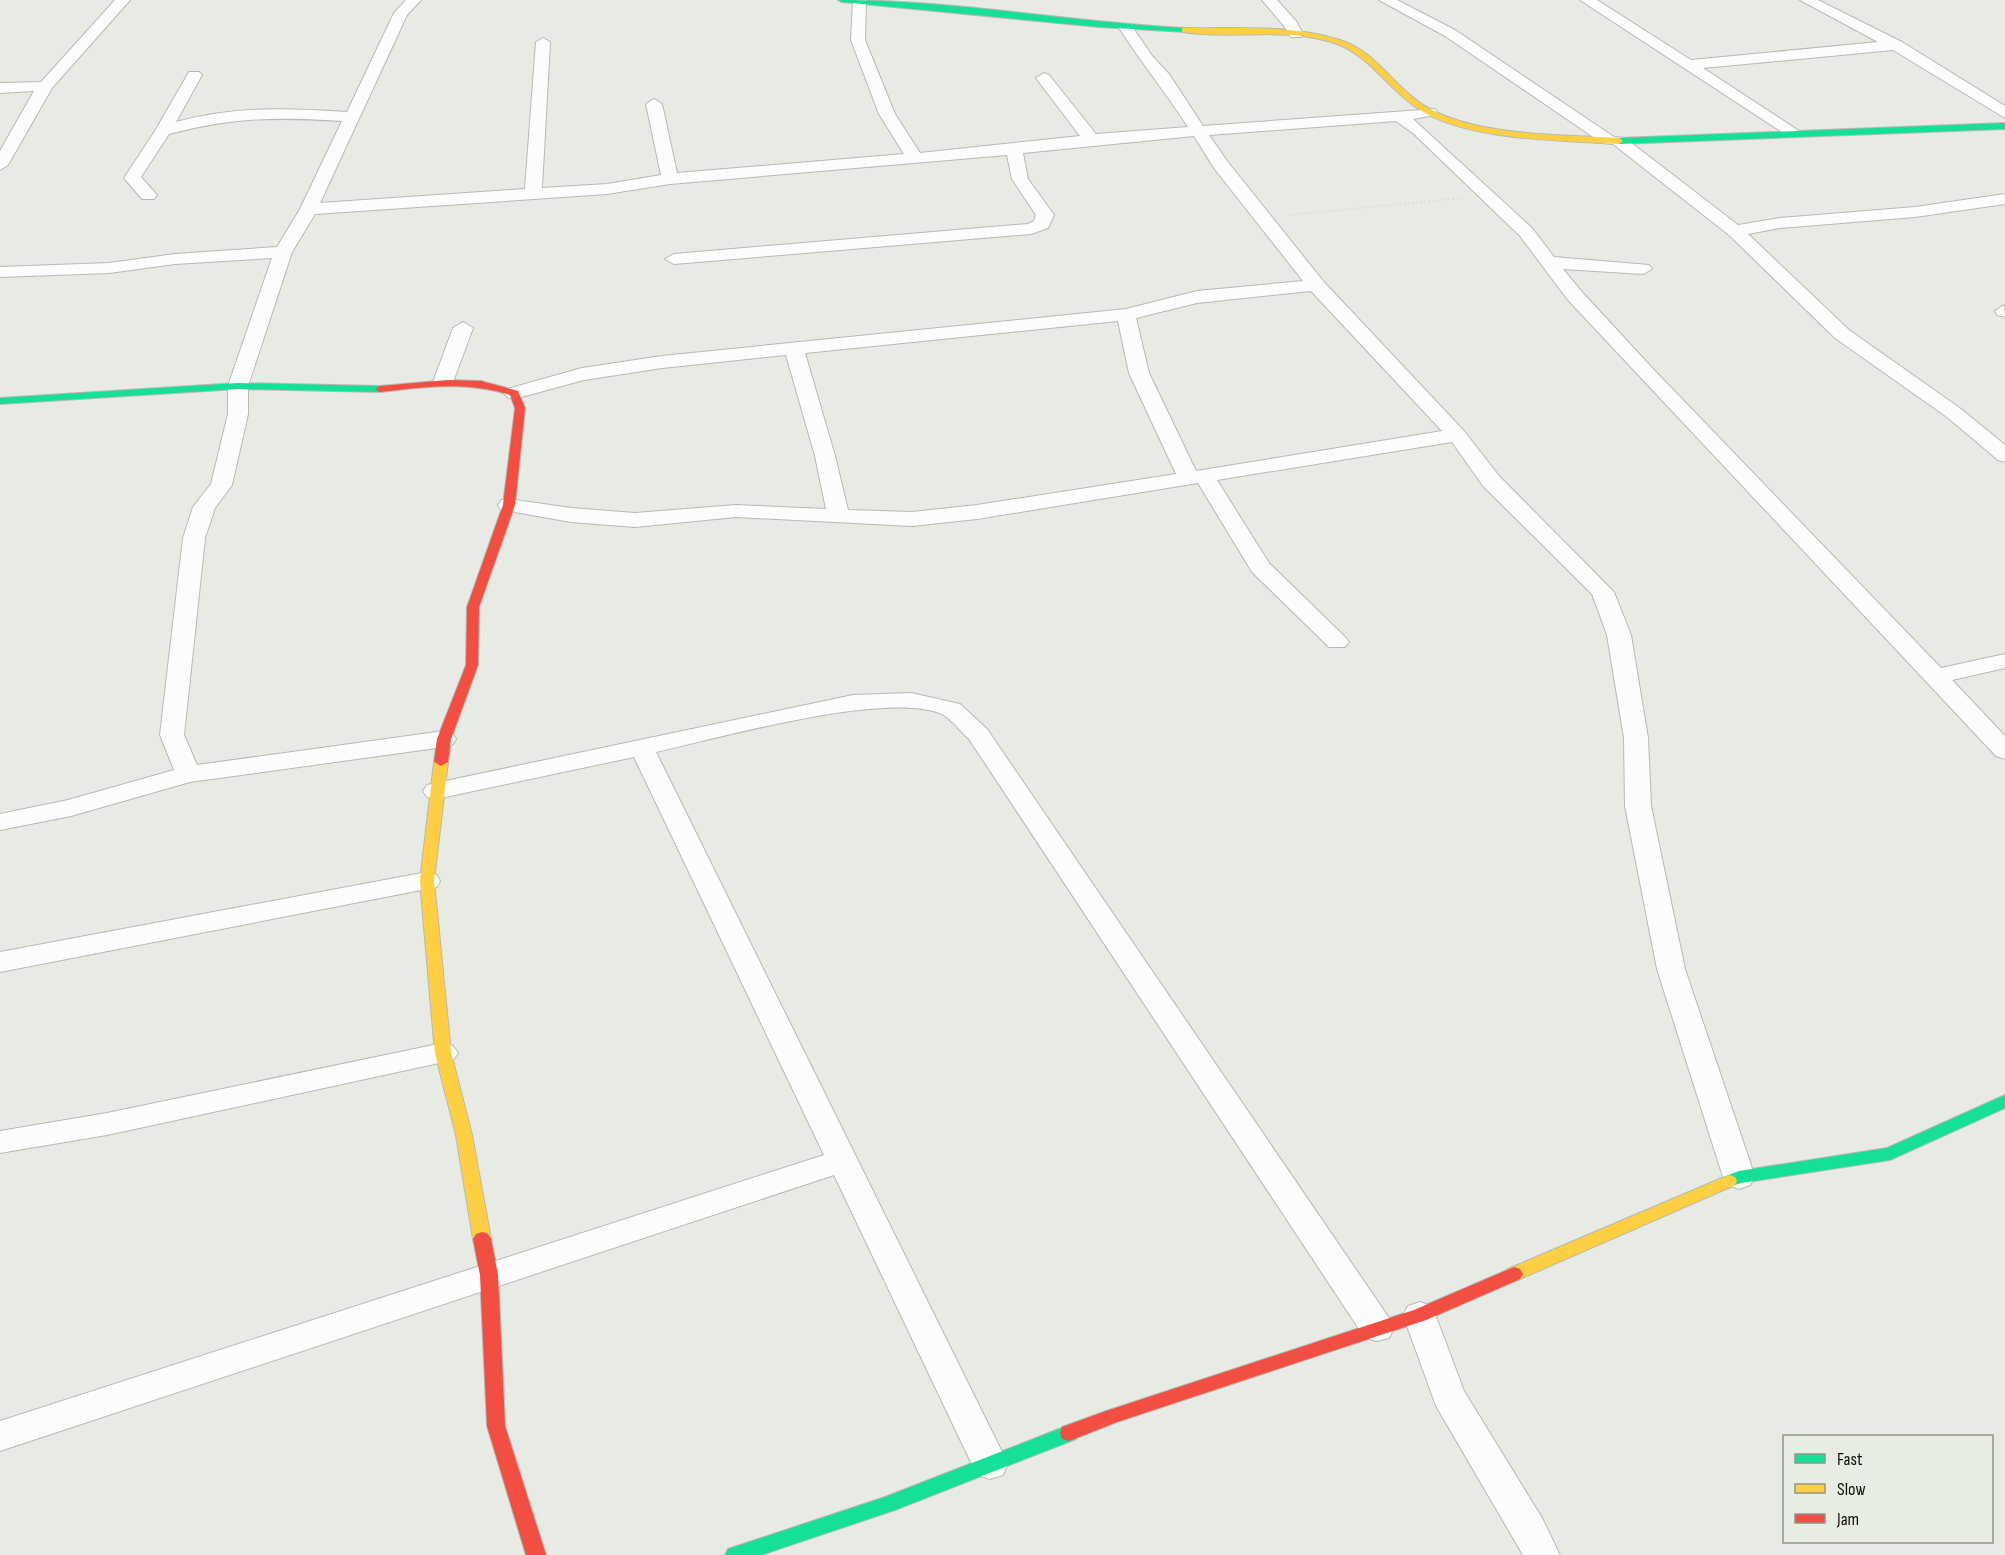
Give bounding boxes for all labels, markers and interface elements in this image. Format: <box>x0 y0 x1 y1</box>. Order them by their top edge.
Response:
legend <box>1783 1435 1993 1543</box>
text: Fast <box>1837 1449 1863 1470</box>
text: Slow <box>1837 1479 1866 1500</box>
text: Jam <box>1836 1509 1859 1530</box>

